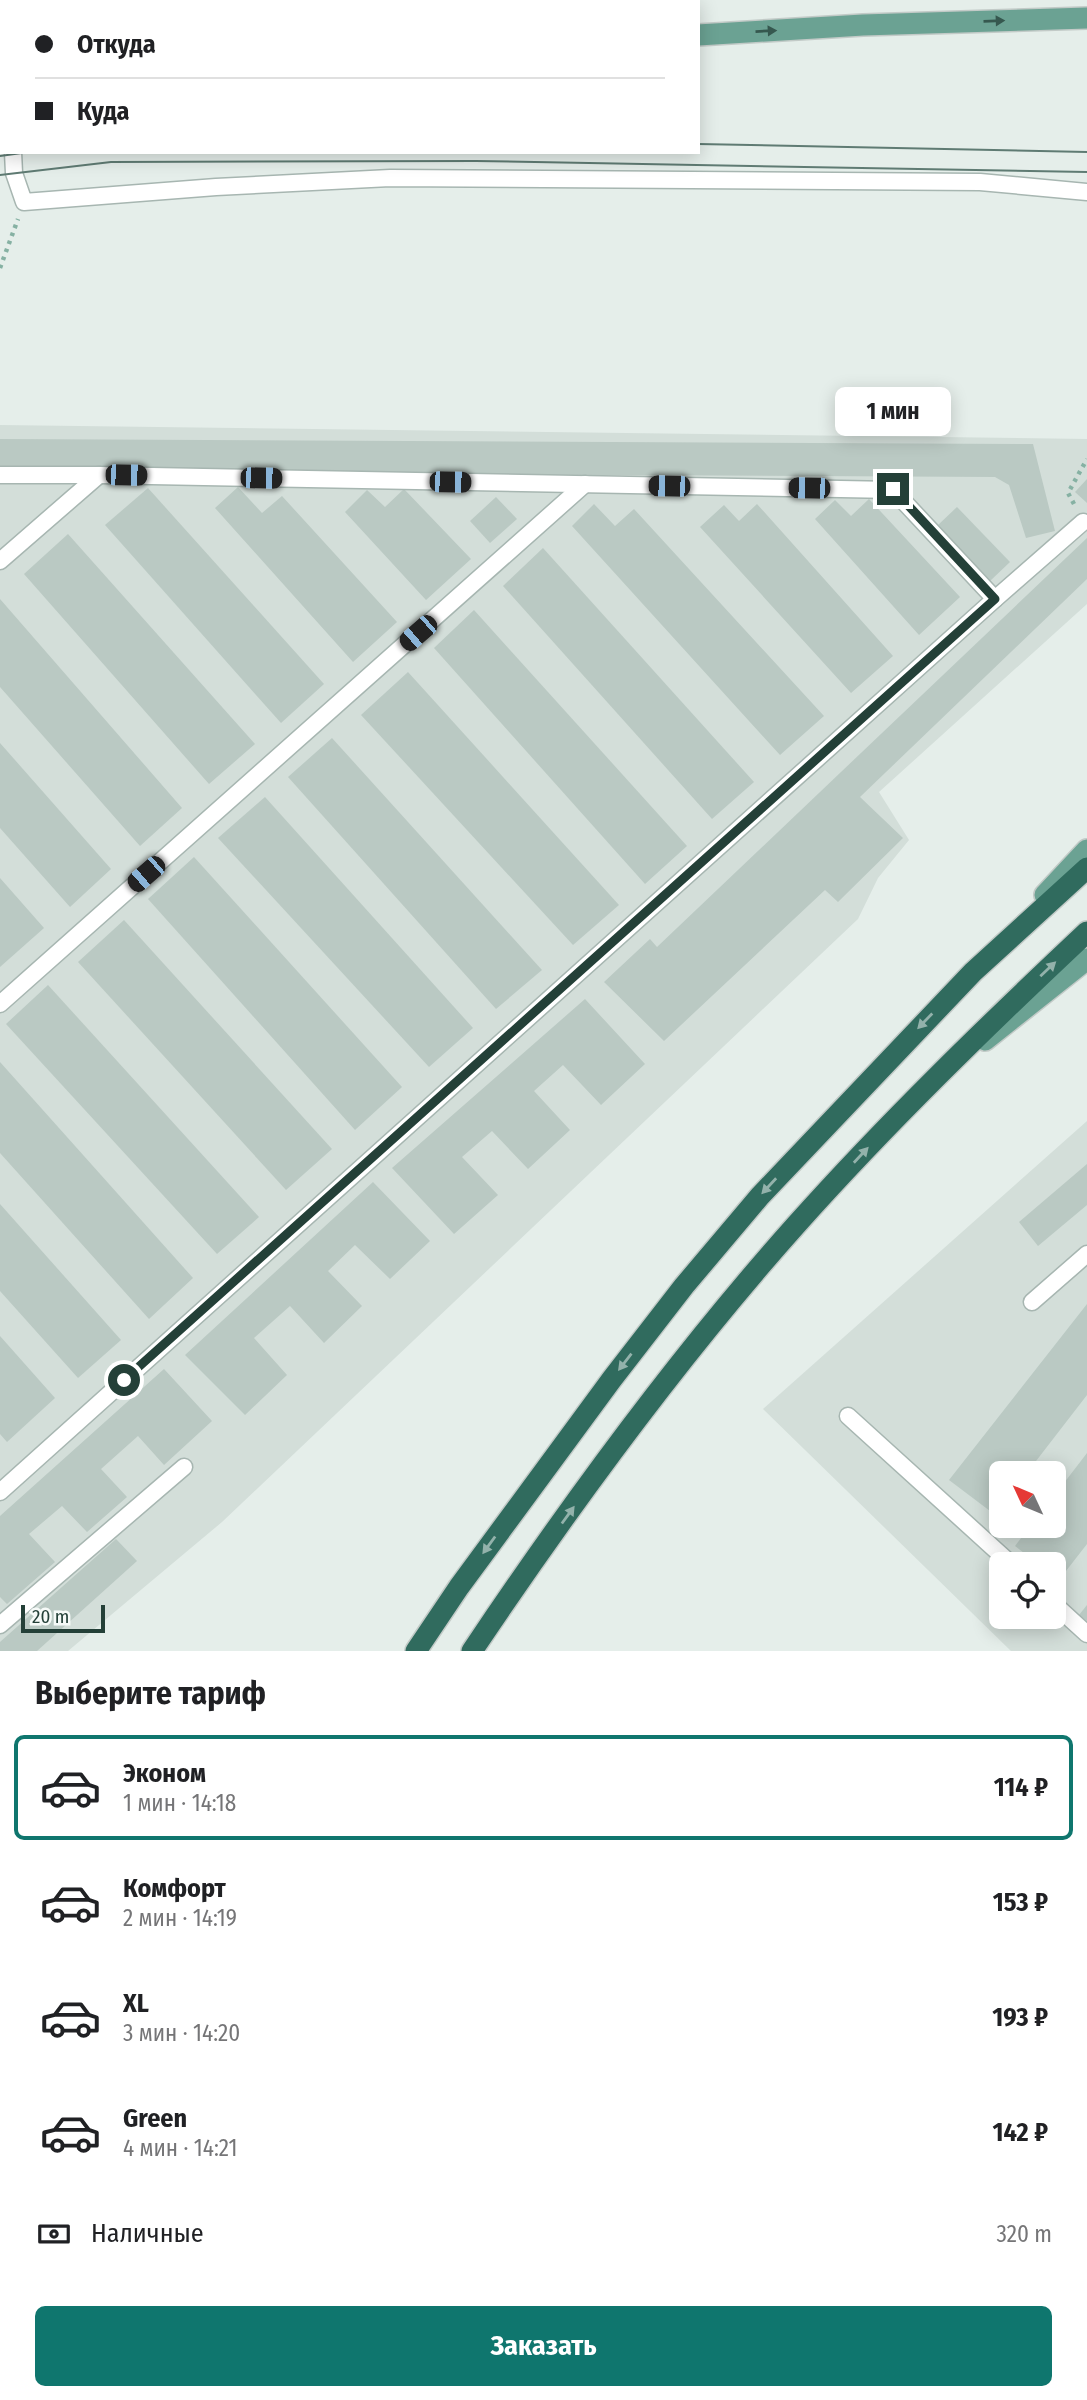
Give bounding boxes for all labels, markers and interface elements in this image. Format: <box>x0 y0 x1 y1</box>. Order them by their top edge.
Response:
one-way arrow <box>983 15 1005 26</box>
one-way arrow <box>756 25 778 36</box>
text: Откуда <box>77 29 156 60</box>
text: Куда <box>77 96 130 127</box>
callout: 1 мин <box>835 388 951 436</box>
text: 1 мин <box>866 397 920 425</box>
car <box>105 464 148 486</box>
car <box>240 467 283 489</box>
car <box>429 471 472 493</box>
route end <box>877 473 909 505</box>
car <box>648 475 691 497</box>
car <box>788 477 831 499</box>
car <box>396 611 441 655</box>
car <box>124 852 169 896</box>
one-way arrow <box>1039 961 1056 977</box>
one-way arrow <box>917 1012 933 1029</box>
one-way arrow <box>853 1146 869 1164</box>
one-way arrow <box>761 1177 777 1195</box>
one-way arrow <box>617 1353 632 1371</box>
route start <box>108 1364 140 1396</box>
north arrow <box>989 1461 1066 1538</box>
map controls <box>989 1461 1066 1629</box>
one-way arrow <box>561 1506 575 1524</box>
one-way arrow <box>482 1536 496 1554</box>
button: locate <box>989 1552 1066 1629</box>
scale bar <box>21 1602 105 1634</box>
text: 20 m <box>32 1605 69 1628</box>
text: Выберите тариф <box>35 1674 266 1712</box>
icon: car <box>39 1756 102 1819</box>
text: Эконом <box>123 1758 206 1789</box>
text: 114 ₽ <box>994 1772 1048 1803</box>
text: 1 мин · 14:18 <box>123 1789 236 1817</box>
icon: car <box>39 1871 102 1934</box>
text: Комфорт <box>123 1873 226 1904</box>
text: 153 ₽ <box>993 1887 1048 1918</box>
text: 2 мин · 14:19 <box>123 1904 237 1932</box>
icon: car <box>39 1986 102 2049</box>
text: XL <box>123 1988 149 2019</box>
text: 193 ₽ <box>992 2002 1048 2033</box>
text: 3 мин · 14:20 <box>123 2019 240 2047</box>
icon: car <box>39 2101 102 2164</box>
text: Green <box>123 2103 187 2134</box>
text: 142 ₽ <box>992 2117 1048 2148</box>
text: 4 мин · 14:21 <box>123 2134 237 2162</box>
icon: cash <box>35 2215 73 2253</box>
text: Наличные <box>91 2218 204 2249</box>
text: 320 m <box>997 2220 1052 2248</box>
button: Заказать <box>35 2306 1052 2386</box>

